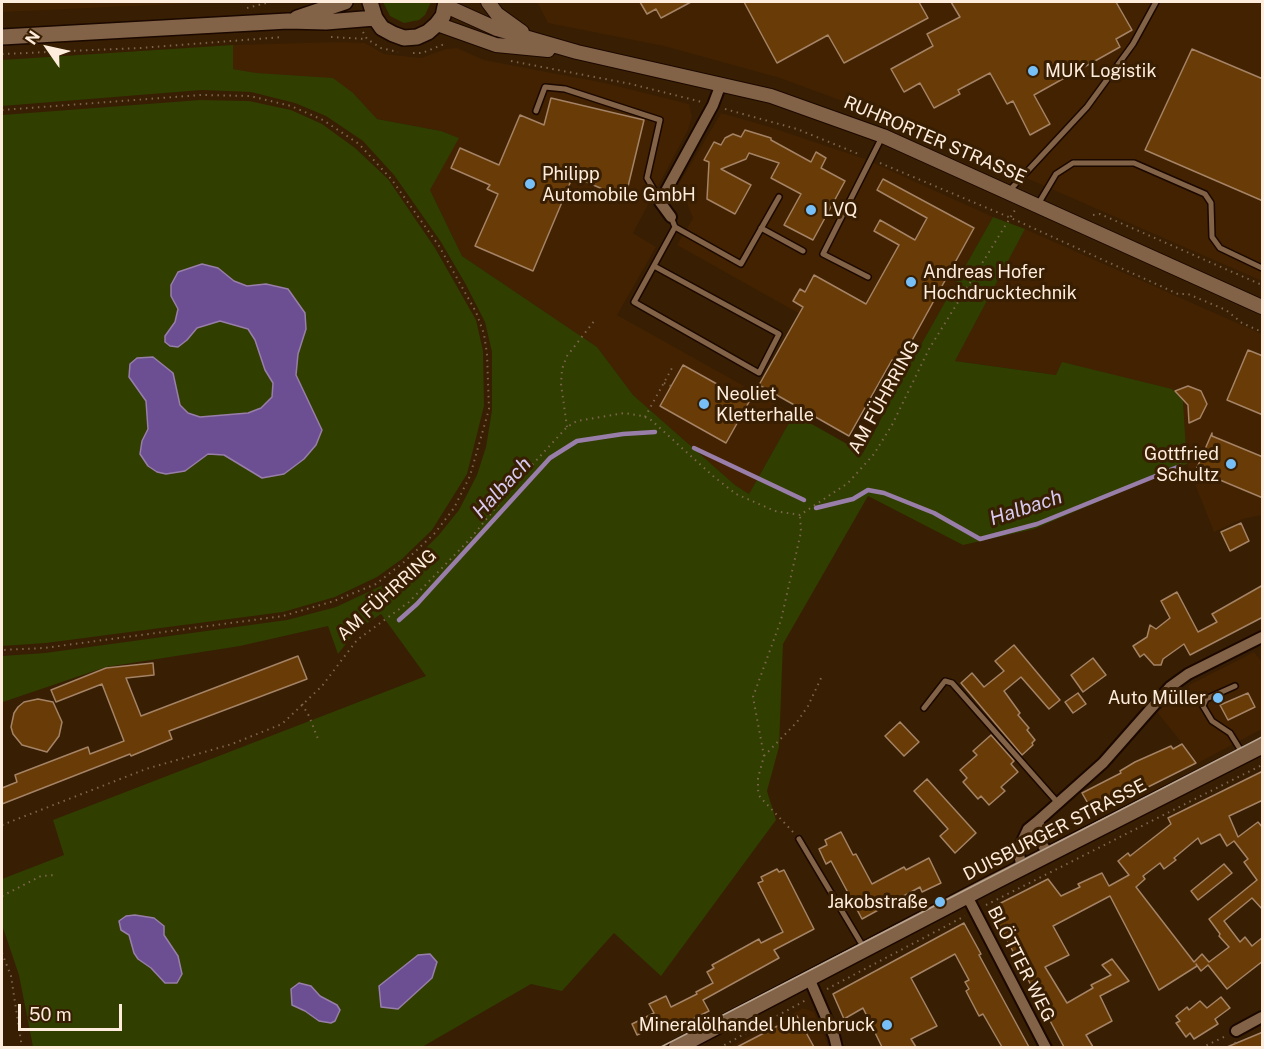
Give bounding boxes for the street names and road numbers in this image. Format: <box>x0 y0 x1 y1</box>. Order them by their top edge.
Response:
street label: RUHRORTER STRASSE <box>840 92 1030 188</box>
street label: AM FÜHRRING <box>844 336 924 458</box>
street label: AM FÜHRRING <box>333 545 441 645</box>
street label: DUISBURGER STRASSE <box>960 774 1150 886</box>
street label: BLÖTTER WEG <box>983 903 1059 1025</box>

